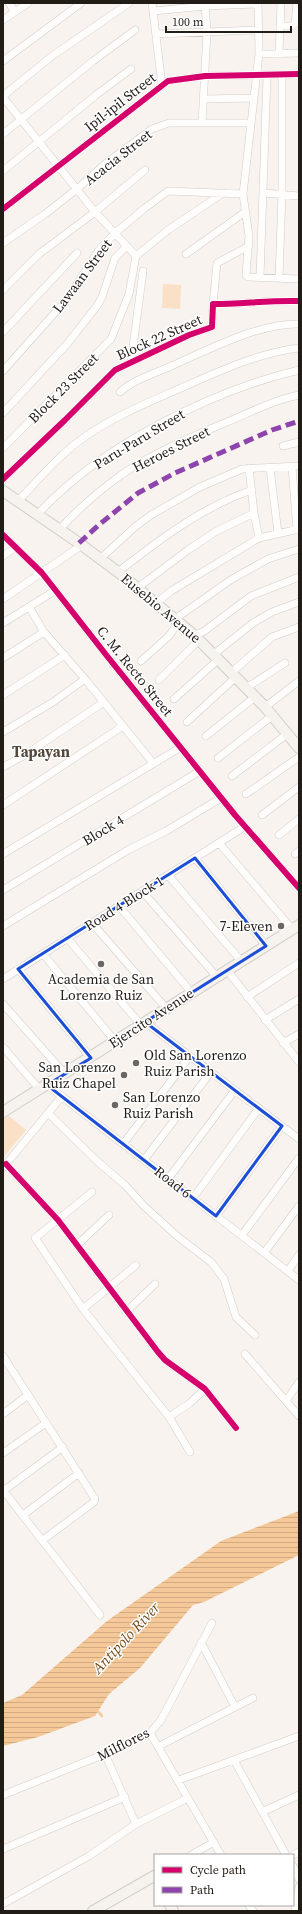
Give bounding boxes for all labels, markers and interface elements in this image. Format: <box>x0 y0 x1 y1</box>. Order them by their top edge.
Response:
scale bar <box>166 8 291 34</box>
text: 100 m <box>172 14 204 30</box>
street label: Ipil-ipil Street <box>80 67 160 136</box>
street label: Acacia Street <box>80 124 156 190</box>
street label: Lawaan Street <box>48 235 117 317</box>
street label: Block 22 Street <box>113 309 205 365</box>
street label: Block 23 Street <box>24 348 103 427</box>
street label: Paru-Paru Street <box>90 404 189 474</box>
street label: Heroes Street <box>129 421 213 477</box>
street label: Eusebio Avenue <box>117 569 205 647</box>
street label: C. M. Recto Street <box>92 622 178 721</box>
district label: Tapayan <box>12 741 70 762</box>
street label: Block 4 <box>79 810 127 850</box>
street label: Road 4 Block 1 <box>80 871 168 935</box>
place label: 7-Eleven <box>220 916 274 936</box>
marker: 7-Eleven <box>276 921 286 931</box>
marker: Academia de San Lorenzo Ruiz <box>96 959 106 969</box>
place label: Academia de San Lorenzo Ruiz <box>48 969 155 1005</box>
street label: Ejercito Avenue <box>105 983 197 1053</box>
place label: Old San Lorenzo Ruiz Parish <box>144 1045 247 1081</box>
place label: San Lorenzo Ruiz Chapel <box>39 1057 116 1093</box>
marker: Old San Lorenzo Ruiz Parish <box>131 1058 141 1068</box>
marker: San Lorenzo Ruiz Chapel <box>119 1070 129 1080</box>
place label: San Lorenzo Ruiz Parish <box>123 1087 201 1123</box>
marker: San Lorenzo Ruiz Parish <box>110 1100 120 1110</box>
street label: Road 6 <box>150 1161 196 1203</box>
water label: Antipolo River <box>86 1597 165 1679</box>
street label: Milflores <box>93 1722 153 1766</box>
legend <box>154 1854 294 1906</box>
text: Cycle path <box>190 1862 246 1878</box>
text: Path <box>190 1882 214 1898</box>

